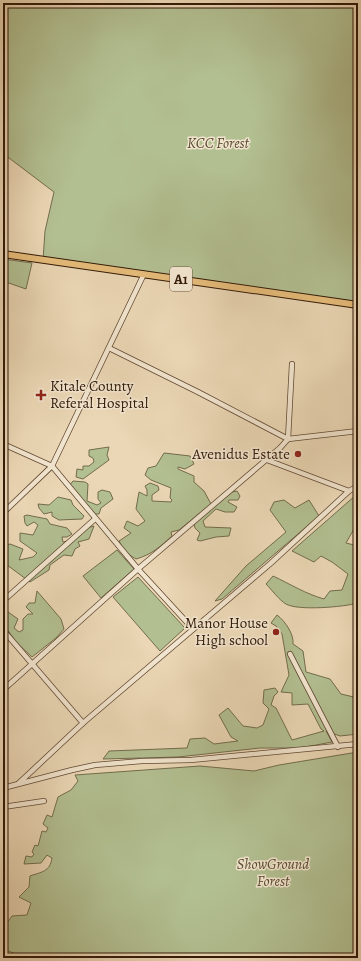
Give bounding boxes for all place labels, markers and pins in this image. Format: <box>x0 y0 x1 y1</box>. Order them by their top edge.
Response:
place label: Kitale County Referal Hospital <box>50 376 149 413</box>
marker: Kitale County Referal Hospital <box>35 389 47 401</box>
place label: Avenidus Estate <box>191 444 290 464</box>
marker: Avenidus Estate <box>293 449 303 459</box>
place label: Manor House High school <box>185 613 268 650</box>
marker: Manor House High school <box>271 627 281 637</box>

